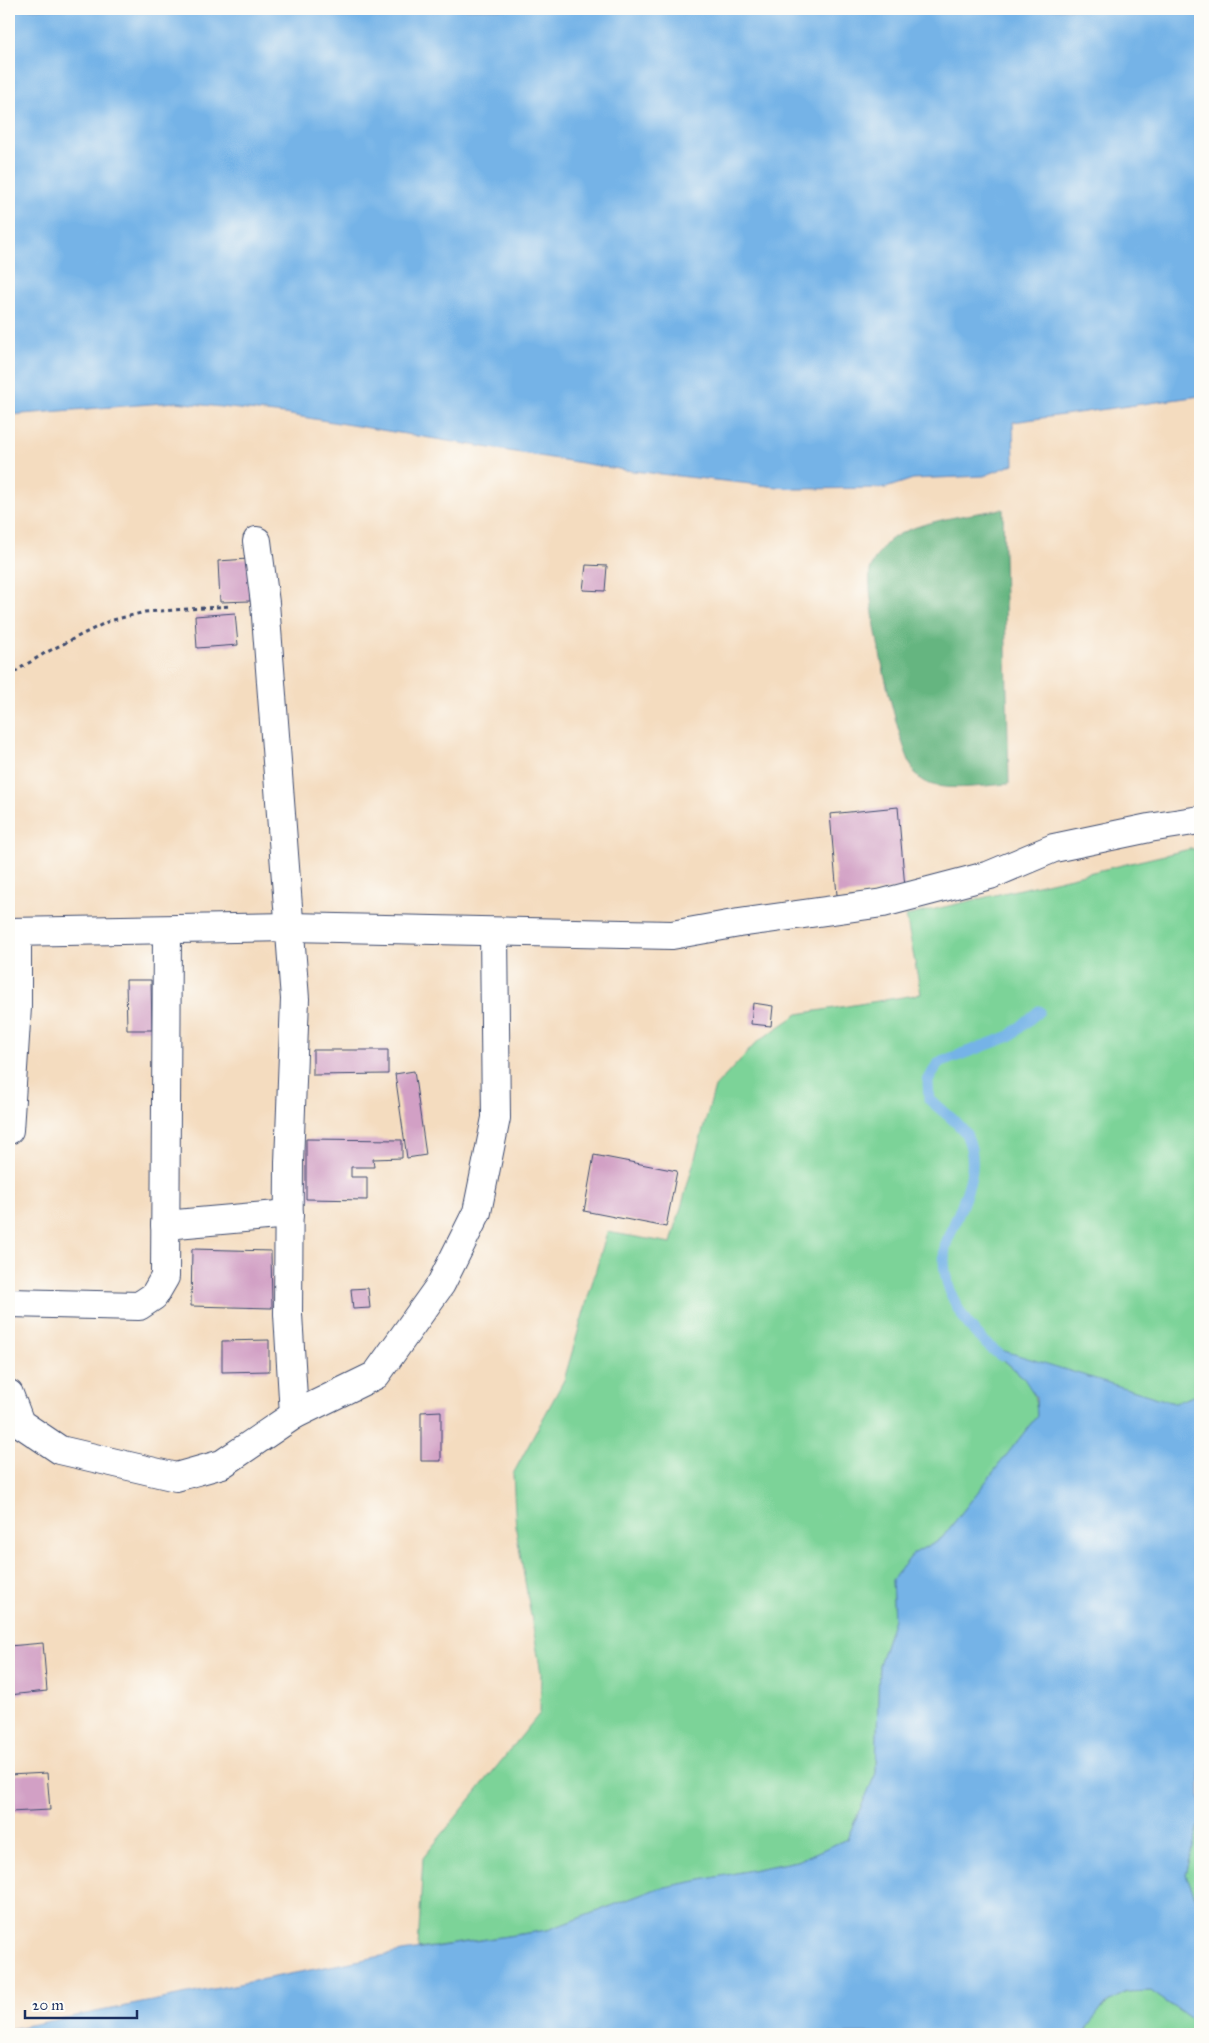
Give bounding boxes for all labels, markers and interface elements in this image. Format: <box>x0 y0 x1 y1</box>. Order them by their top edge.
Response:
scale bar <box>25 1988 138 2020</box>
text: 20 m <box>32 1996 64 2014</box>

